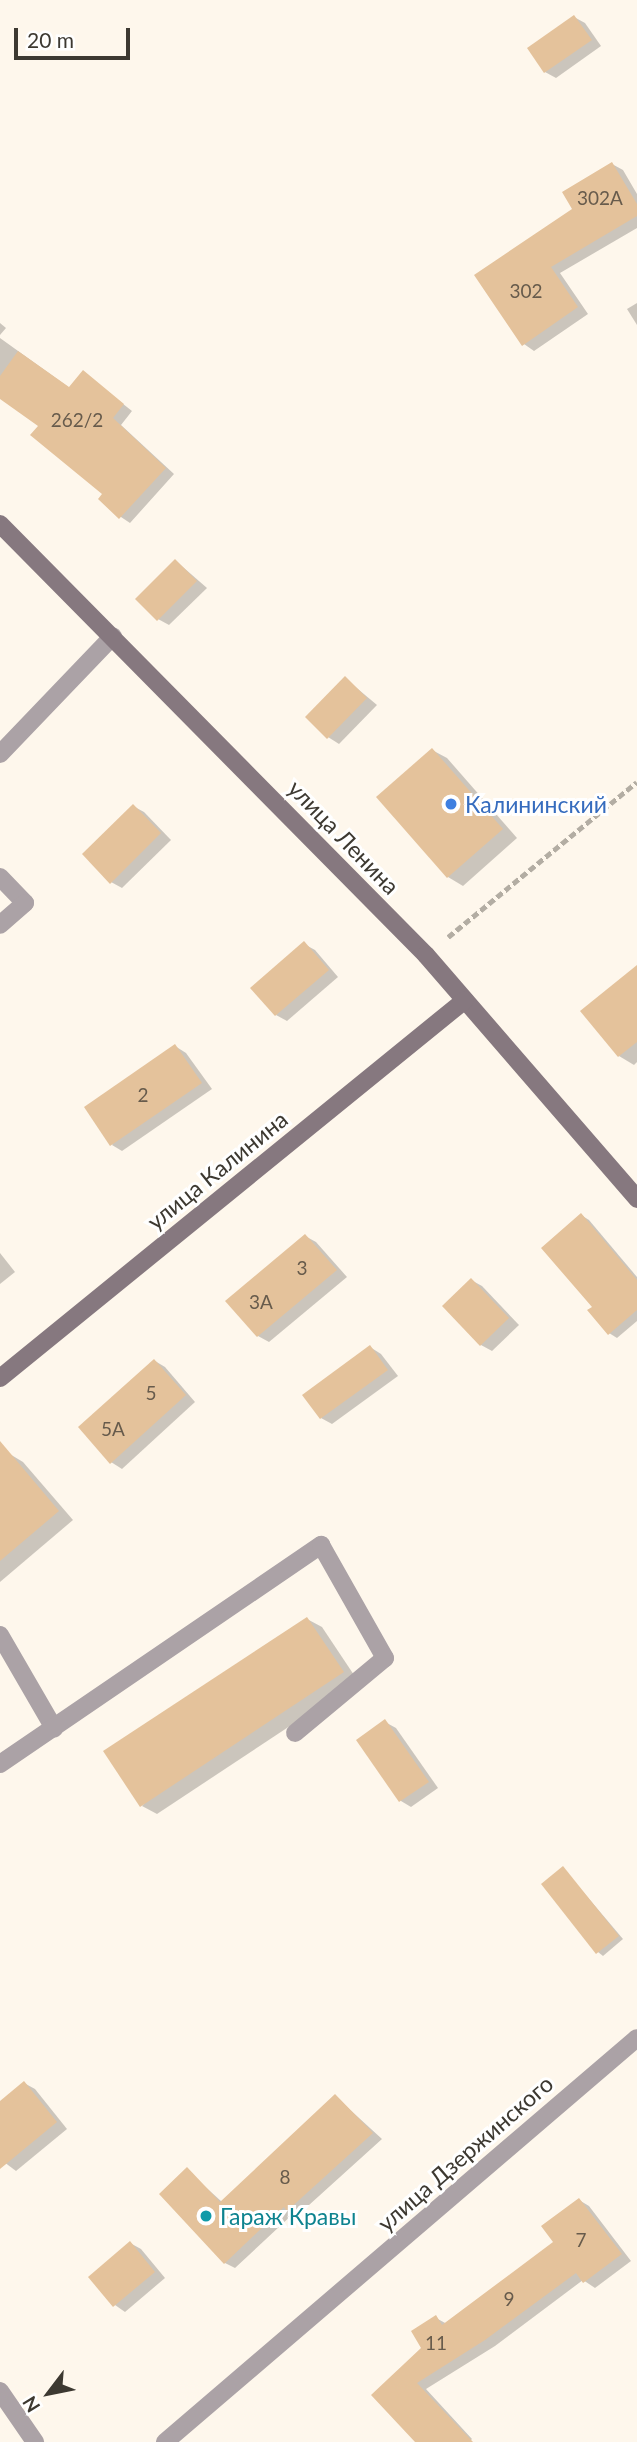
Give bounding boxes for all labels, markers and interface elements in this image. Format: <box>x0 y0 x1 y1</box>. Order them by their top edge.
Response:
scale bar <box>18 14 133 58</box>
text: 20 m <box>27 27 74 52</box>
house number: 302А <box>577 187 623 209</box>
house number: 302 <box>509 280 543 302</box>
house number: 262/2 <box>51 409 103 431</box>
street label: улица Ленина <box>283 774 405 900</box>
place label: Калининский <box>465 790 607 818</box>
marker: Калининский <box>443 796 459 812</box>
house number: 2 <box>137 1084 149 1106</box>
street label: улица Калинина <box>141 1105 293 1235</box>
house number: 3 <box>296 1257 308 1279</box>
house number: 3А <box>249 1291 273 1313</box>
house number: 5 <box>145 1382 157 1404</box>
house number: 5А <box>101 1418 125 1440</box>
street label: улица Дзержинского <box>372 2069 558 2237</box>
house number: 8 <box>279 2166 291 2188</box>
place label: Гараж Кравы <box>220 2202 356 2230</box>
marker: Гараж Кравы <box>198 2208 214 2224</box>
house number: 7 <box>575 2229 587 2251</box>
house number: 9 <box>503 2288 515 2310</box>
house number: 11 <box>425 2332 447 2354</box>
north arrow <box>14 2358 84 2428</box>
text: N <box>17 2392 44 2417</box>

